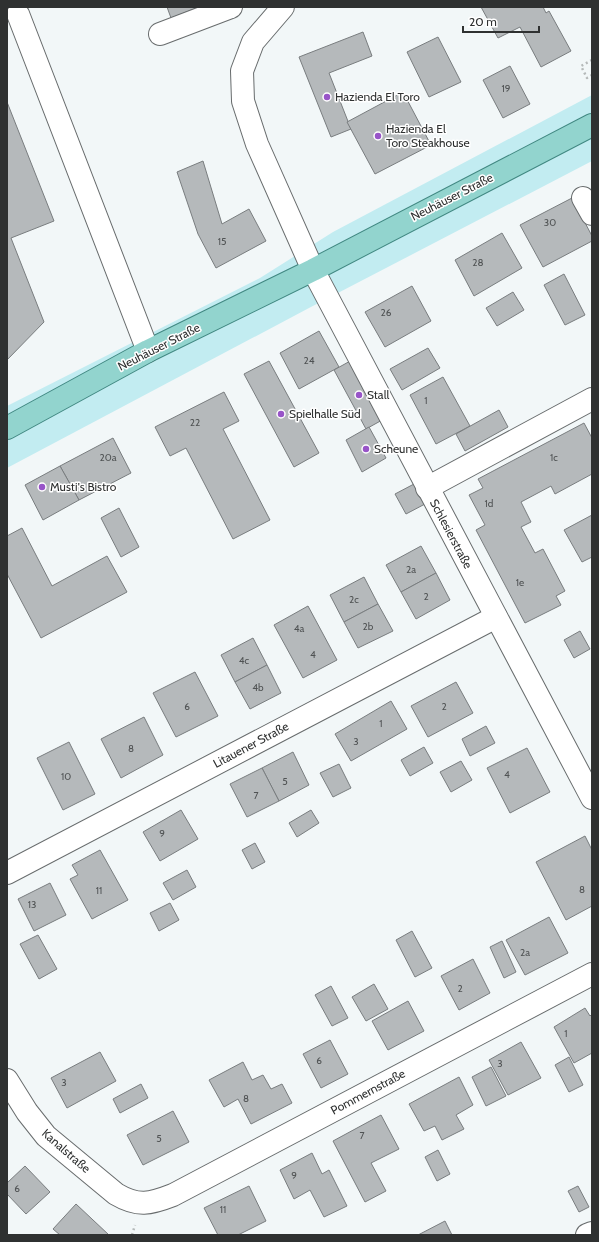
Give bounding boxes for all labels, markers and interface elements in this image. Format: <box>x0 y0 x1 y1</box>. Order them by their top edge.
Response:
scale bar <box>463 8 539 34</box>
text: 20 m <box>469 14 497 29</box>
house number: 19 <box>502 82 511 95</box>
place label: Hazienda El Toro <box>335 89 420 104</box>
marker: Hazienda El Toro <box>322 92 332 102</box>
place label: Hazienda El Toro Steakhouse <box>386 121 470 150</box>
marker: Hazienda El Toro Steakhouse <box>373 131 383 141</box>
street label: Neuhäuser Straße <box>408 169 495 224</box>
house number: 30 <box>544 216 556 229</box>
house number: 15 <box>218 235 226 248</box>
house number: 28 <box>472 256 484 269</box>
house number: 26 <box>381 306 392 319</box>
street label: Neuhäuser Straße <box>115 319 202 374</box>
house number: 24 <box>303 354 315 367</box>
place label: Stall <box>367 387 389 402</box>
marker: Stall <box>354 390 364 400</box>
house number: 1 <box>424 394 428 407</box>
place label: Spielhalle Süd <box>289 406 361 421</box>
marker: Spielhalle Süd <box>276 409 286 419</box>
house number: 22 <box>190 416 200 429</box>
place label: Scheune <box>374 441 418 456</box>
marker: Scheune <box>361 444 371 454</box>
house number: 20a <box>99 451 117 464</box>
house number: 1c <box>550 451 558 464</box>
place label: Musti's Bistro <box>50 479 117 494</box>
marker: Musti's Bistro <box>37 482 47 492</box>
street label: Schlesierstraße <box>427 496 476 571</box>
house number: 1d <box>485 497 493 510</box>
house number: 2a <box>406 563 416 576</box>
house number: 1e <box>516 576 524 589</box>
house number: 2 <box>423 590 429 603</box>
house number: 2c <box>349 593 359 606</box>
house number: 2b <box>363 620 374 633</box>
house number: 4a <box>294 622 304 635</box>
house number: 4 <box>310 648 316 661</box>
house number: 4c <box>239 654 250 667</box>
house number: 4b <box>252 681 264 694</box>
house number: 6 <box>184 700 190 713</box>
house number: 2 <box>441 700 447 713</box>
house number: 1 <box>379 717 383 730</box>
street label: Litauener Straße <box>210 718 291 771</box>
house number: 3 <box>353 735 359 748</box>
house number: 8 <box>128 742 134 755</box>
house number: 4 <box>504 768 510 781</box>
house number: 10 <box>61 770 71 783</box>
house number: 5 <box>282 775 288 788</box>
house number: 7 <box>253 789 259 802</box>
house number: 9 <box>159 827 165 840</box>
house number: 8 <box>579 883 585 896</box>
house number: 11 <box>96 884 102 897</box>
house number: 13 <box>28 898 36 911</box>
house number: 2a <box>520 946 530 959</box>
house number: 2 <box>457 982 463 995</box>
house number: 1 <box>564 1027 568 1040</box>
house number: 6 <box>316 1054 322 1067</box>
house number: 3 <box>497 1057 503 1070</box>
street label: Pommernstraße <box>328 1066 408 1118</box>
house number: 3 <box>61 1076 67 1089</box>
house number: 8 <box>243 1092 249 1105</box>
street label: Kanalstraße <box>39 1125 94 1176</box>
house number: 7 <box>359 1129 365 1142</box>
house number: 5 <box>156 1132 162 1145</box>
house number: 9 <box>291 1169 297 1182</box>
house number: 6 <box>14 1182 20 1195</box>
house number: 11 <box>220 1203 226 1216</box>

